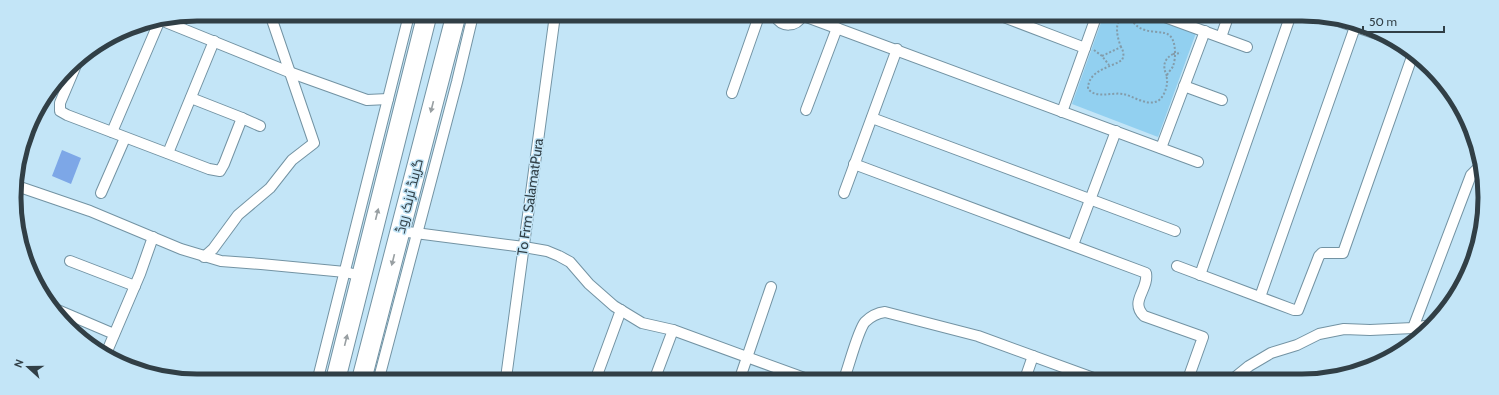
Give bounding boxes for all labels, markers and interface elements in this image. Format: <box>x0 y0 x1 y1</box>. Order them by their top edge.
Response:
scale bar <box>1363 8 1444 34</box>
text: 50 m <box>1369 14 1397 29</box>
one-way arrow <box>429 101 435 113</box>
street label: To Frm SalamatPura <box>513 137 547 257</box>
street label: گرینڈ ٹرنک روڈ <box>391 157 427 235</box>
one-way arrow <box>374 208 380 220</box>
one-way arrow <box>390 254 396 266</box>
one-way arrow <box>343 334 349 346</box>
north arrow <box>8 347 48 387</box>
text: N <box>11 357 27 370</box>

